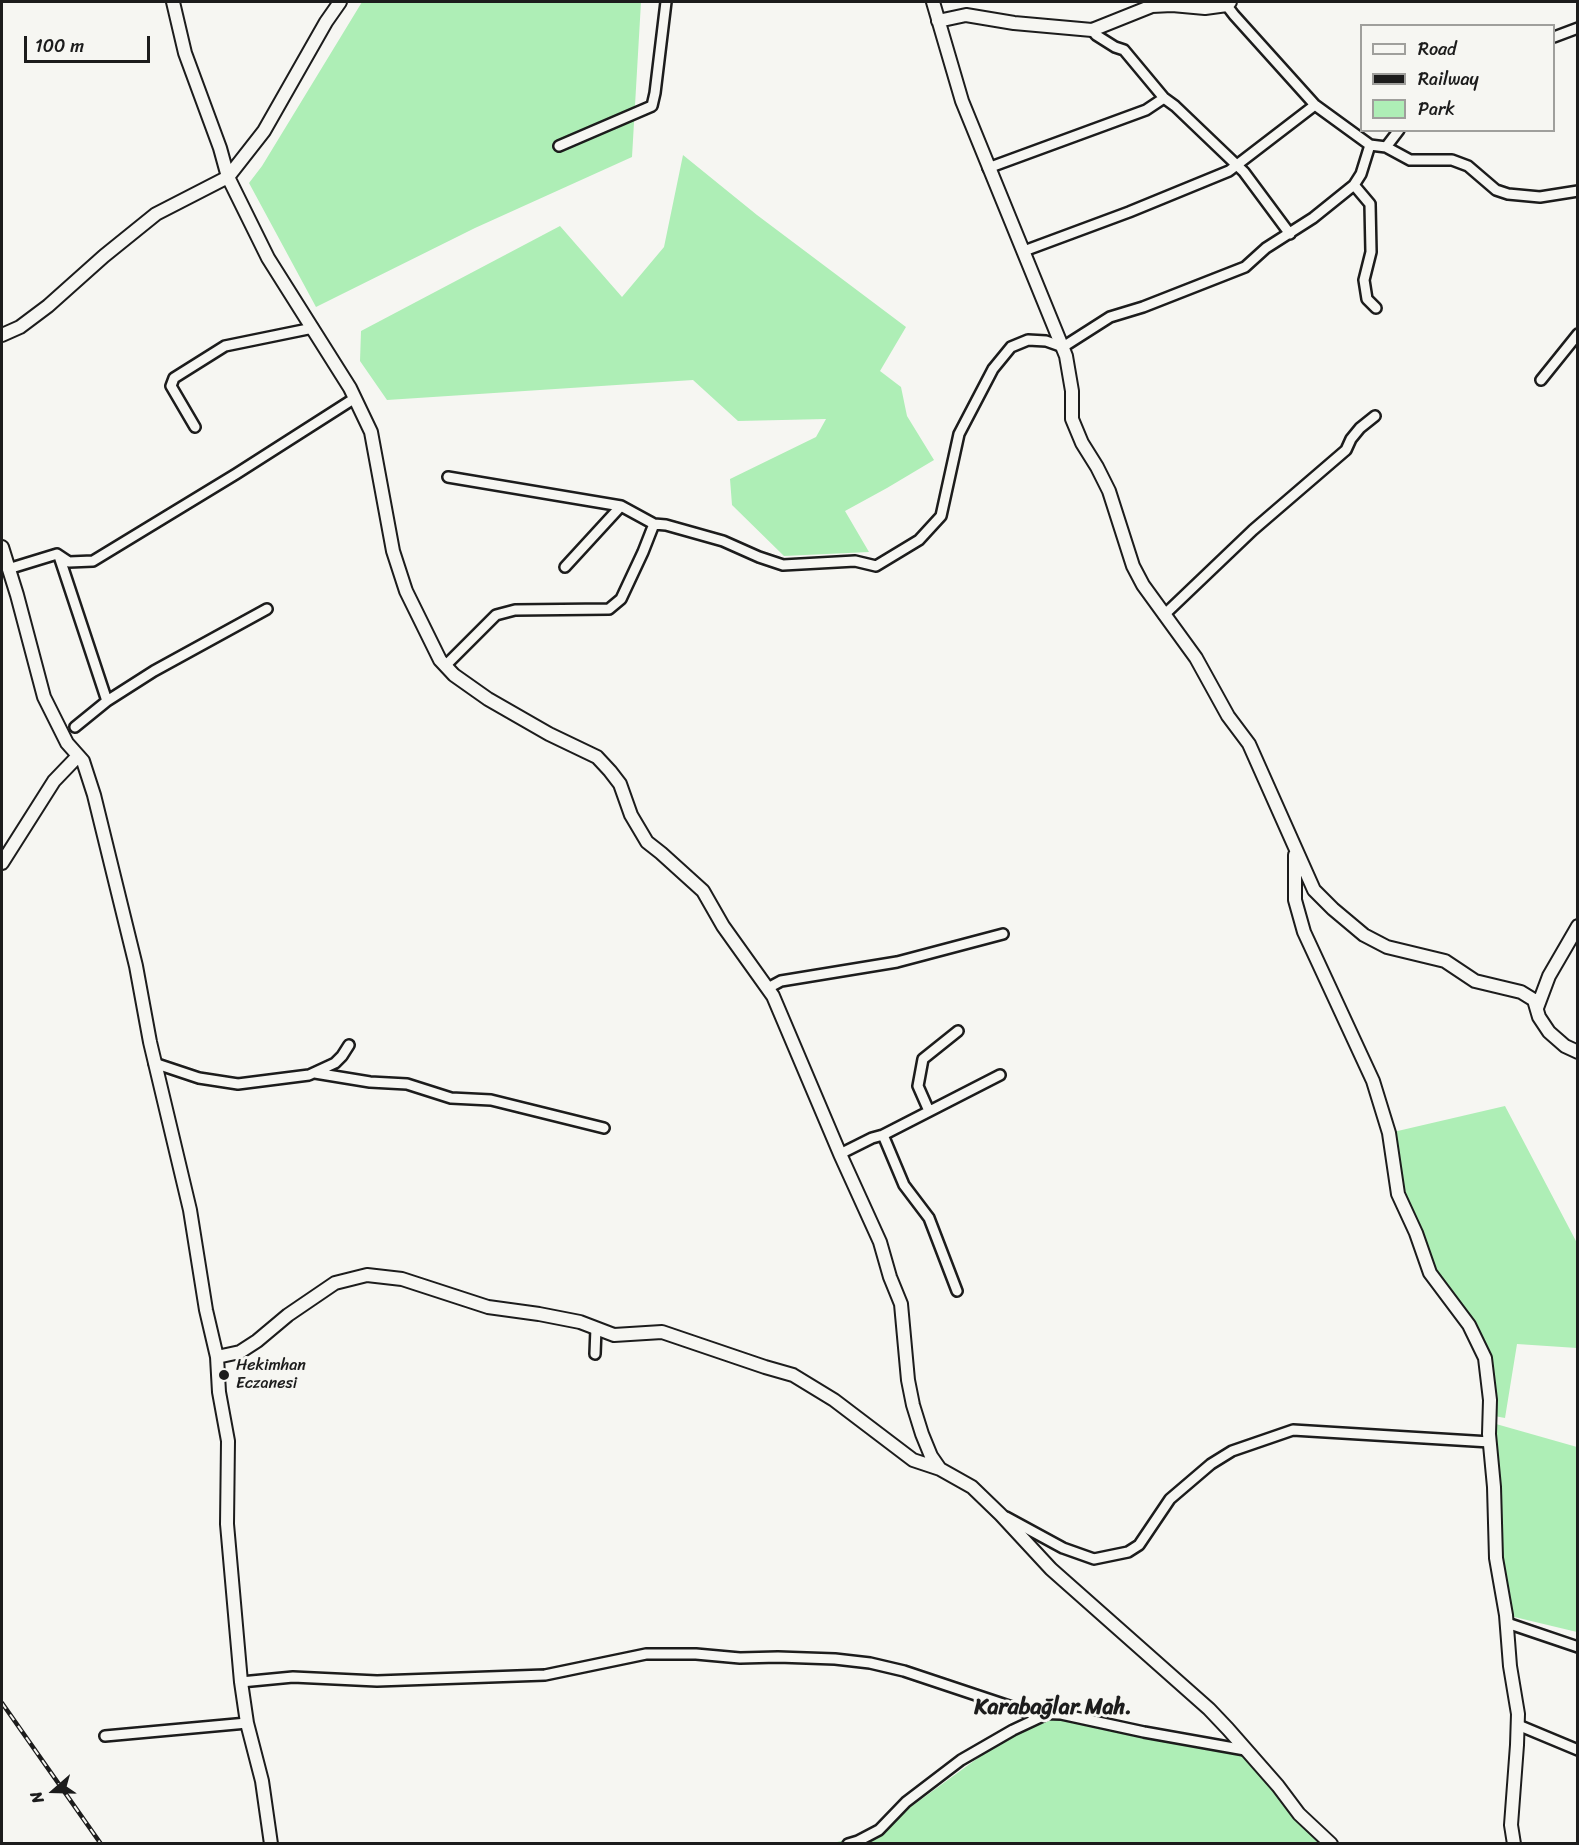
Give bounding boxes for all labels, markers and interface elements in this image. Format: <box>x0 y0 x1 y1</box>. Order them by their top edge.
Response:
scale bar <box>27 24 153 62</box>
legend <box>1360 24 1555 132</box>
text: 100 m <box>35 30 84 62</box>
text: Road <box>1418 33 1457 65</box>
text: Railway <box>1418 63 1479 95</box>
text: Park <box>1418 93 1455 125</box>
place label: Hekimhan Eczanesi <box>236 1356 306 1394</box>
marker: Hekimhan Eczanesi <box>217 1368 231 1382</box>
district label: Karabağlar Mah. <box>974 1695 1132 1721</box>
north arrow <box>24 1761 84 1821</box>
text: N <box>21 1787 52 1807</box>

